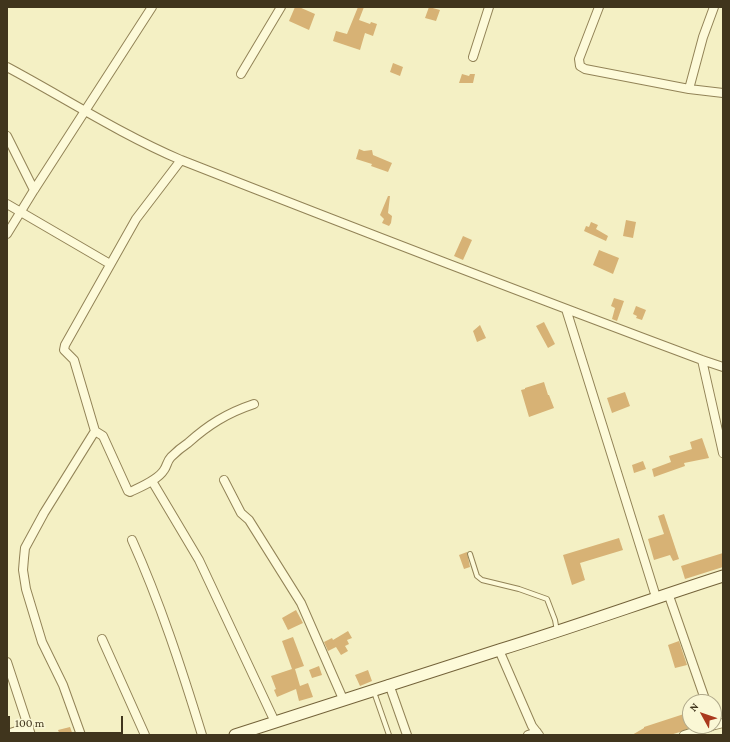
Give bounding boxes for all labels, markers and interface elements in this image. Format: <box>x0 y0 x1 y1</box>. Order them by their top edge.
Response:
north arrow <box>682 694 722 734</box>
text: N <box>687 700 701 714</box>
scale bar <box>10 708 125 734</box>
text: 100 m <box>15 716 44 730</box>

